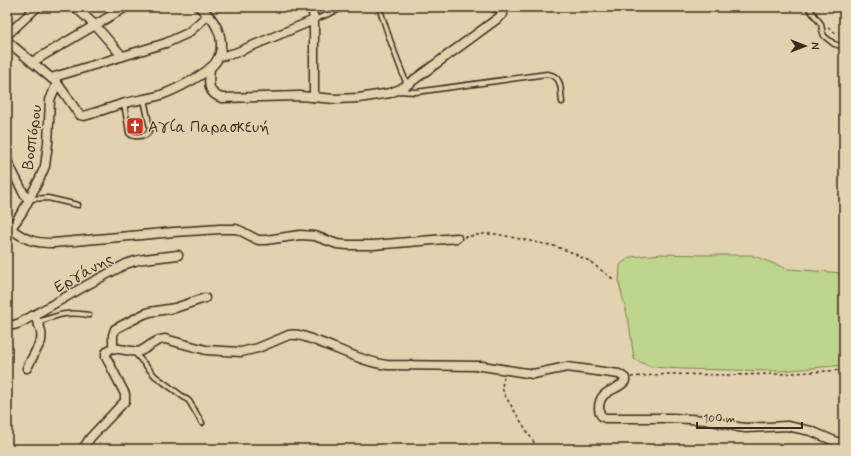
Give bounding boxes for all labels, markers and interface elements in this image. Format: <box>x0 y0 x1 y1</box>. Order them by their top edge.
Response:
north arrow <box>785 26 825 66</box>
text: N <box>807 42 821 50</box>
street label: Βοσπόρου <box>18 104 47 171</box>
church icon: Αγία Παρασκευή <box>125 116 145 136</box>
place label: Αγία Παρασκευή <box>148 117 270 138</box>
street label: Εργάνης <box>50 249 117 298</box>
scale bar <box>697 404 802 430</box>
text: 100 m <box>703 411 735 427</box>

